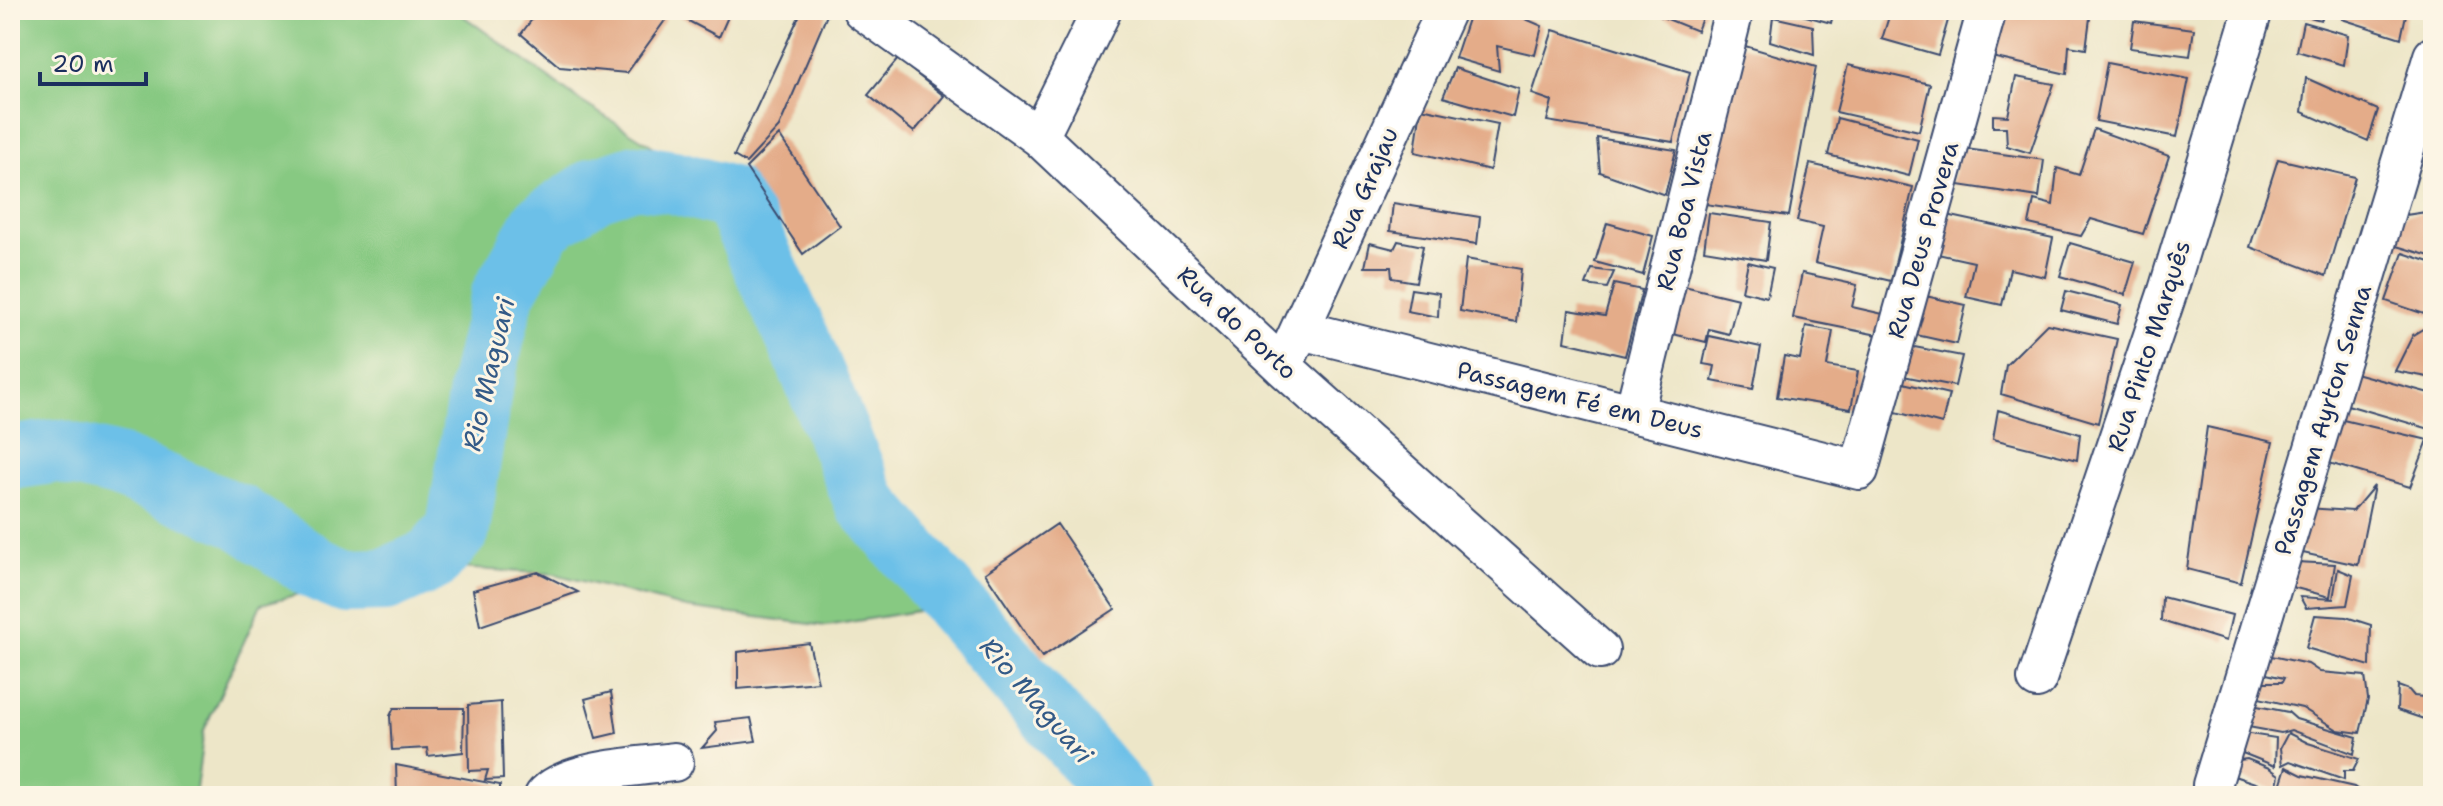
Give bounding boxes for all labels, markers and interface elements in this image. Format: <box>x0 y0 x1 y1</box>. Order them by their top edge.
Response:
scale bar <box>40 36 146 86</box>
text: 20 m <box>52 48 114 80</box>
street label: Rua Grajau <box>1324 122 1406 254</box>
street label: Rua Boa Vista <box>1649 128 1719 294</box>
street label: Rua Deus Provera <box>1880 138 1966 342</box>
street label: Rua Pinto Marquês <box>2100 236 2198 456</box>
street label: Rua do Porto <box>1170 259 1304 387</box>
street label: Passagem Ayrton Senna <box>2267 281 2379 559</box>
water label: Rio Maguari <box>453 293 523 454</box>
street label: Passagem Fé em Deus <box>1454 354 1706 446</box>
water label: Rio Maguari <box>972 629 1102 771</box>

